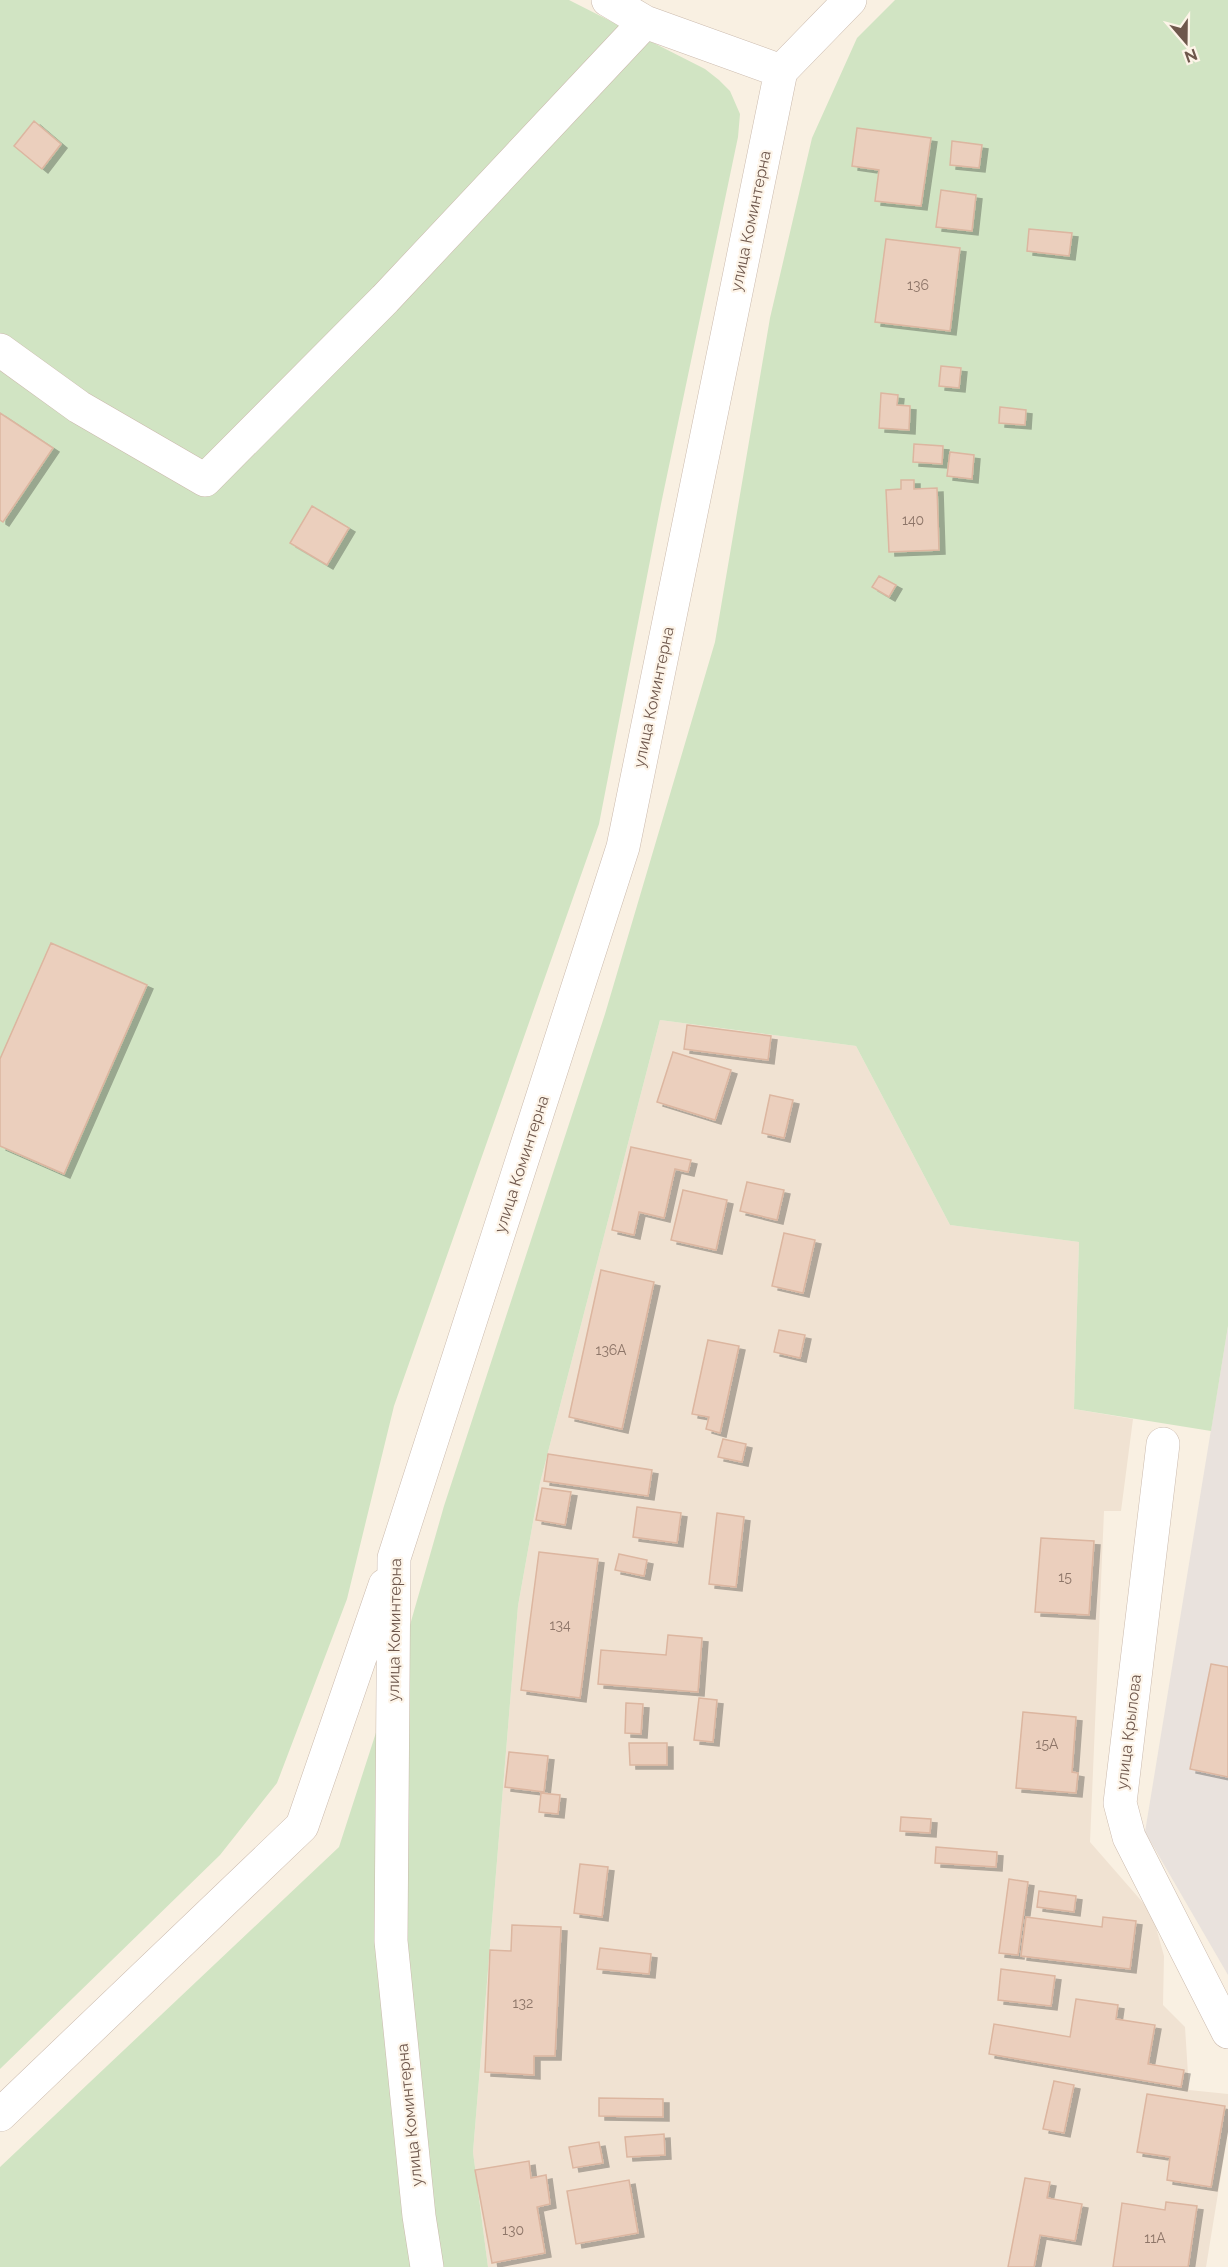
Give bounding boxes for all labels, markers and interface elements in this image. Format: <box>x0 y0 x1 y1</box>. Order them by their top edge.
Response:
north arrow <box>1156 12 1216 72</box>
text: N <box>1182 45 1200 67</box>
street label: улица Коминтерна <box>726 149 775 293</box>
house number: 136 <box>907 277 929 293</box>
house number: 140 <box>902 512 924 528</box>
street label: улица Коминтерна <box>629 625 678 769</box>
street label: улица Коминтерна <box>490 1093 553 1235</box>
house number: 136А <box>595 1342 627 1358</box>
street label: улица Коминтерна <box>384 1558 405 1702</box>
house number: 15 <box>1058 1569 1072 1585</box>
house number: 134 <box>549 1617 571 1633</box>
street label: улица Крылова <box>1112 1673 1145 1791</box>
house number: 15А <box>1035 1736 1059 1752</box>
house number: 132 <box>513 1995 533 2011</box>
street label: улица Коминтерна <box>393 2043 426 2187</box>
house number: 130 <box>502 2222 524 2238</box>
house number: 11А <box>1144 2230 1166 2246</box>

